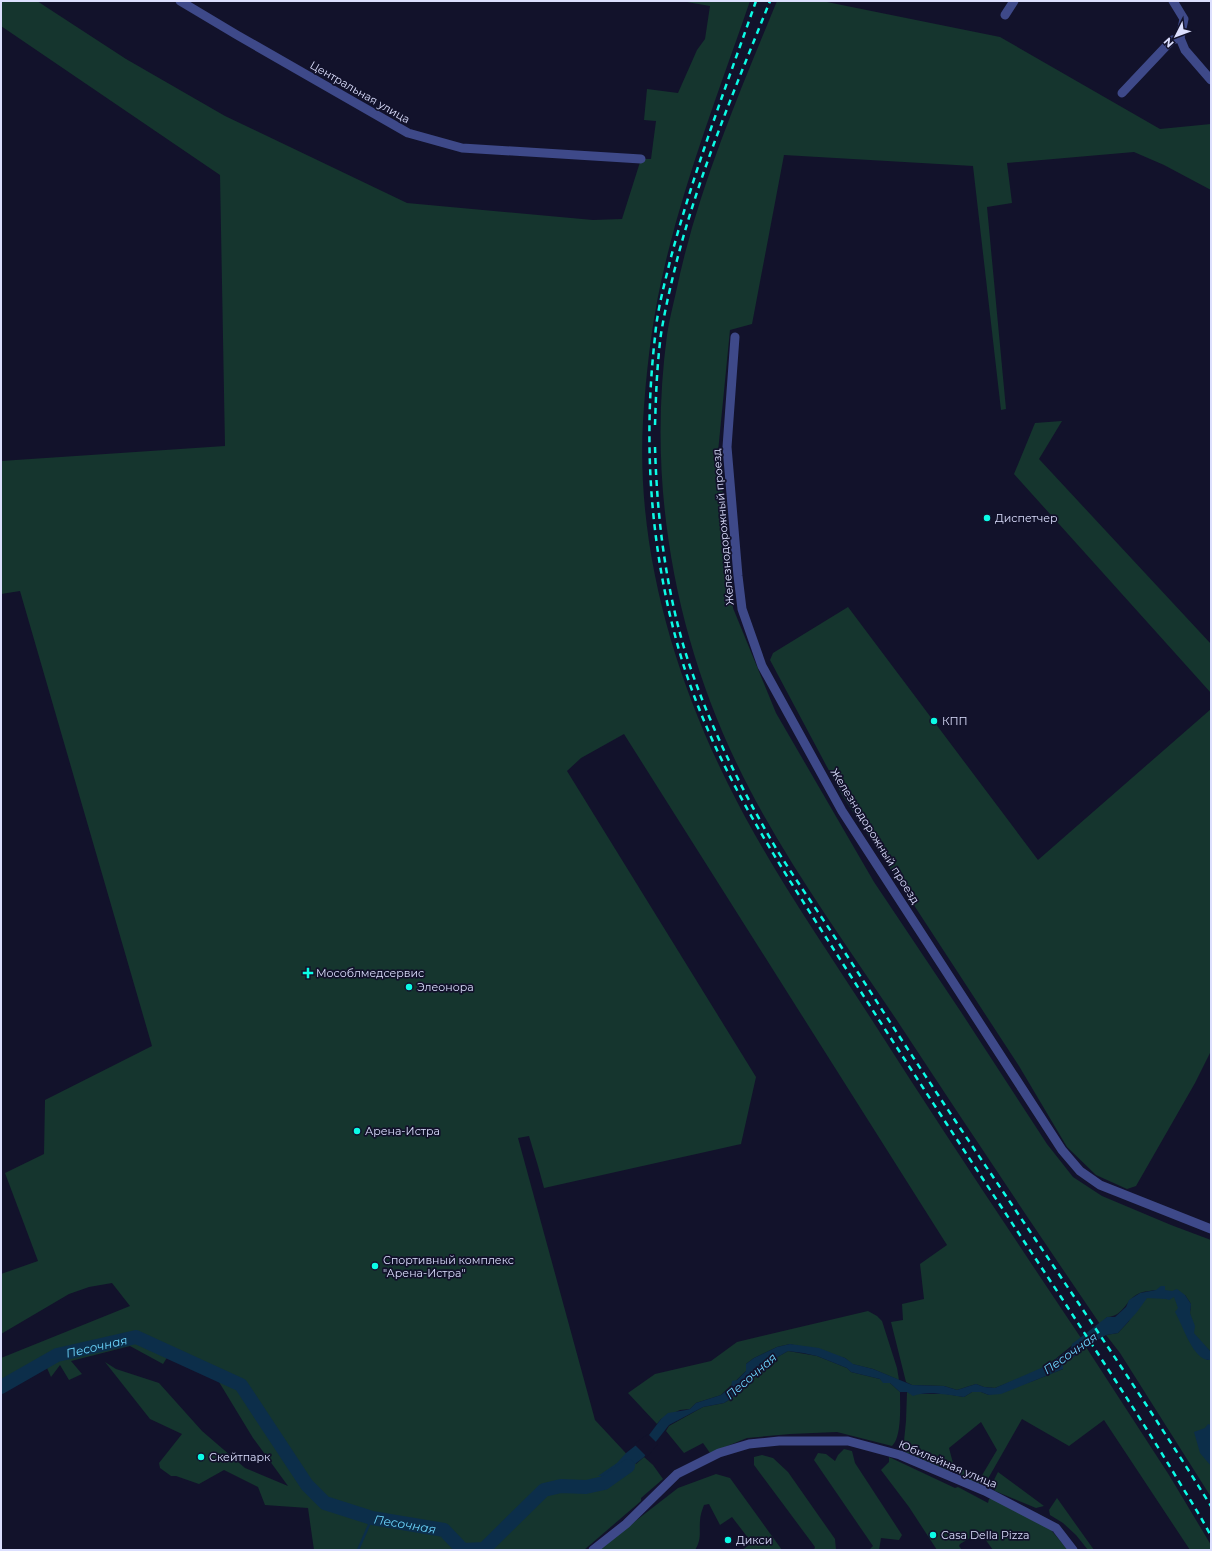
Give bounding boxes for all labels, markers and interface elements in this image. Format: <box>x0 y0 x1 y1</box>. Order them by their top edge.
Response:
north arrow <box>1156 16 1196 56</box>
text: N <box>1160 35 1177 51</box>
street label: Центральная улица <box>308 58 412 126</box>
street label: Железнодорожный проезд <box>709 448 737 606</box>
place label: Диспетчер <box>995 511 1058 525</box>
marker: Диспетчер <box>982 513 992 523</box>
place label: КПП <box>942 714 968 728</box>
marker: КПП <box>929 716 939 726</box>
street label: Железнодорожный проезд <box>827 766 923 906</box>
place label: Мособлмедсервис <box>316 966 424 980</box>
marker: Мособлмедсервис <box>303 968 313 978</box>
place label: Элеонора <box>417 980 474 994</box>
marker: Элеонора <box>404 982 414 992</box>
place label: Арена-Истра <box>365 1124 440 1138</box>
marker: Арена-Истра <box>352 1126 362 1136</box>
place label: Спортивный комплекс "Арена-Истра" <box>383 1253 514 1280</box>
marker: Спортивный комплекс "Арена-Истра" <box>370 1261 380 1271</box>
water label: Песочная <box>1040 1329 1100 1377</box>
water label: Песочная <box>64 1332 129 1360</box>
water label: Песочная <box>722 1350 780 1402</box>
street label: Юбилейная улица <box>897 1437 999 1491</box>
place label: Скейтпарк <box>209 1450 271 1464</box>
marker: Скейтпарк <box>196 1452 206 1462</box>
water label: Песочная <box>373 1511 437 1536</box>
place label: Casa Della Pizza <box>941 1528 1030 1542</box>
marker: Casa Della Pizza <box>928 1530 938 1540</box>
place label: Дикси <box>736 1533 772 1547</box>
marker: Дикси <box>723 1535 733 1545</box>

